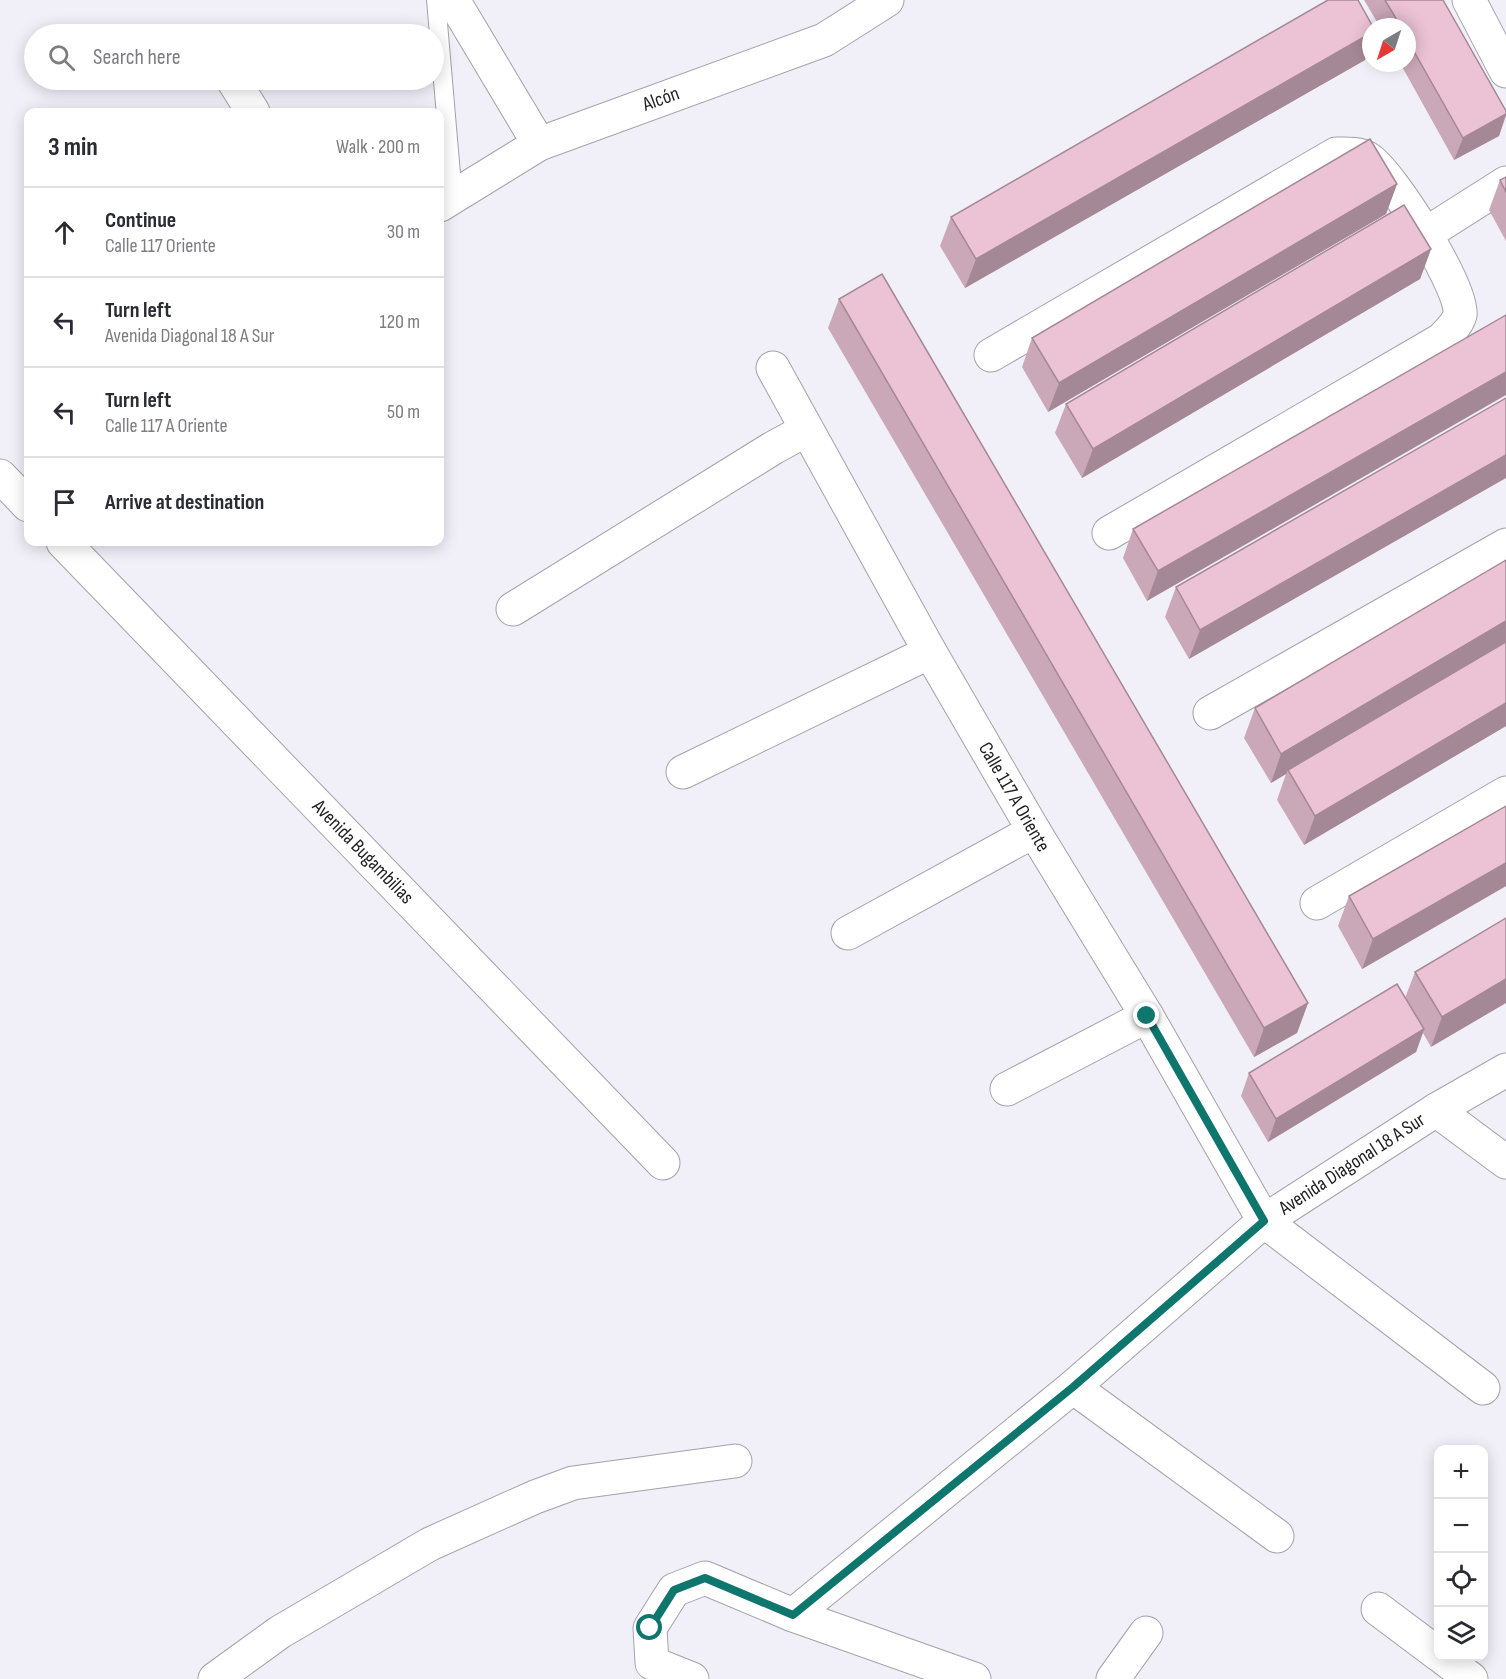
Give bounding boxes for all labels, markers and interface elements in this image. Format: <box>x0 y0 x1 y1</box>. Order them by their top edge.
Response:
north arrow <box>1362 18 1416 72</box>
search box <box>24 24 444 90</box>
icon: search <box>45 41 78 74</box>
text: Search here <box>93 44 180 71</box>
street label: Alcón <box>638 81 683 117</box>
text: 3 min <box>48 132 98 163</box>
text: Walk · 200 m <box>336 135 420 159</box>
text: Continue <box>105 207 176 234</box>
icon: ahead <box>48 216 81 249</box>
text: 30 m <box>387 220 420 244</box>
text: Calle 117 Oriente <box>105 234 216 258</box>
text: Turn left <box>105 297 171 324</box>
icon: left <box>48 306 81 339</box>
text: 120 m <box>380 310 420 334</box>
text: Avenida Diagonal 18 A Sur <box>105 324 274 348</box>
text: Turn left <box>105 387 171 414</box>
icon: left <box>48 396 81 429</box>
text: 50 m <box>387 400 420 424</box>
text: Calle 117 A Oriente <box>105 414 228 438</box>
icon: arrive <box>48 486 81 519</box>
text: Arrive at destination <box>105 489 264 516</box>
street label: Calle 117 A Oriente <box>973 738 1055 856</box>
street label: Avenida Bugambilias <box>307 794 419 909</box>
route end <box>1133 1002 1159 1028</box>
street label: Avenida Diagonal 18 A Sur <box>1274 1108 1430 1221</box>
map controls <box>1434 1445 1488 1661</box>
button: + <box>1434 1445 1488 1499</box>
button: − <box>1434 1499 1488 1553</box>
button: locate <box>1434 1553 1488 1607</box>
button: layers <box>1434 1607 1488 1661</box>
route start <box>636 1614 662 1640</box>

